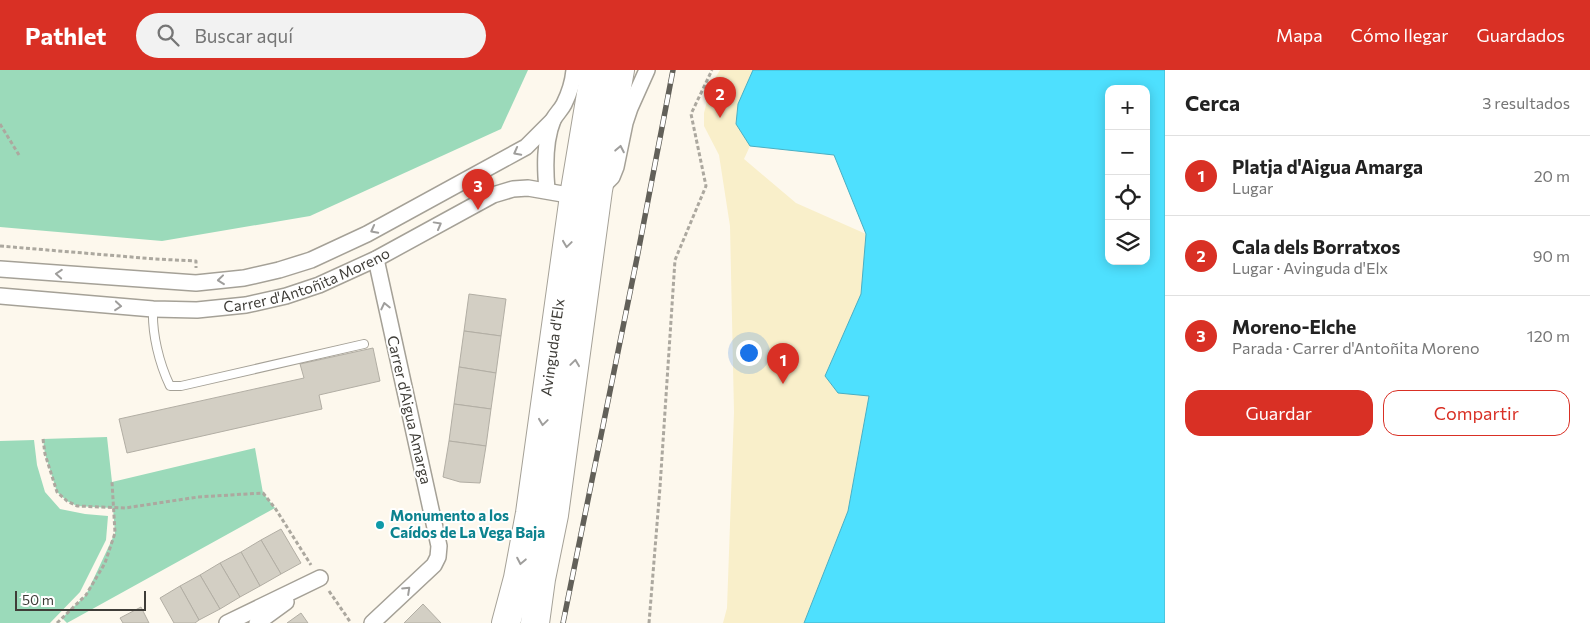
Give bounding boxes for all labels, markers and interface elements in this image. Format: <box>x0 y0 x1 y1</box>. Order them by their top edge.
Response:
search box <box>136 13 486 58</box>
text: Pathlet <box>25 21 106 50</box>
icon: search <box>154 21 182 49</box>
text: Buscar aquí <box>194 24 293 47</box>
text: Mapa <box>1276 24 1323 46</box>
text: Cómo llegar <box>1351 24 1448 46</box>
text: Guardados <box>1476 24 1565 46</box>
pin: 2 <box>704 77 736 118</box>
map controls <box>1105 85 1150 265</box>
button: + <box>1105 85 1150 130</box>
text: Cerca <box>1185 90 1240 115</box>
text: 3 resultados <box>1482 93 1570 112</box>
button: − <box>1105 130 1150 175</box>
one-way arrow <box>614 144 625 153</box>
one-way arrow <box>513 146 522 156</box>
text: Platja d'Aigua Amarga <box>1232 155 1423 178</box>
text: 1 <box>1197 166 1205 185</box>
text: 20 m <box>1534 166 1570 185</box>
pin: 3 <box>462 169 494 210</box>
button: locate <box>1105 175 1150 220</box>
text: Lugar <box>1232 178 1273 197</box>
button: layers <box>1105 220 1150 265</box>
one-way arrow <box>433 221 442 231</box>
one-way arrow <box>370 223 379 233</box>
text: Cala dels Borratxos <box>1232 235 1400 258</box>
one-way arrow <box>562 240 573 248</box>
street label: Carrer d'Antoñita Moreno <box>223 243 393 315</box>
text: 2 <box>1196 246 1206 265</box>
text: 90 m <box>1533 246 1570 265</box>
text: Lugar · Avinguda d'Elx <box>1232 258 1388 277</box>
one-way arrow <box>55 268 63 279</box>
one-way arrow <box>217 274 225 285</box>
street label: Avinguda d'Elx <box>536 297 568 397</box>
one-way arrow <box>115 300 123 311</box>
one-way arrow <box>380 301 391 310</box>
text: Moreno-Elche <box>1232 315 1356 338</box>
text: 3 <box>1196 326 1206 345</box>
text: 120 m <box>1527 326 1570 345</box>
street label: Carrer d'Aigua Amarga <box>384 334 436 486</box>
text: Parada · Carrer d'Antoñita Moreno <box>1232 338 1479 357</box>
your location <box>736 340 762 366</box>
pin: 1 <box>767 343 799 384</box>
one-way arrow <box>569 359 580 367</box>
button: Guardar <box>1185 390 1373 436</box>
button: Compartir <box>1383 390 1570 436</box>
one-way arrow <box>538 418 548 427</box>
place label: Monumento a los Caídos de La Vega Baja <box>390 506 545 541</box>
marker: Monumento a los Caídos de La Vega Baja <box>374 519 386 531</box>
one-way arrow <box>517 557 527 565</box>
one-way arrow <box>402 587 411 596</box>
scale bar <box>15 588 146 611</box>
text: 50 m <box>22 591 54 608</box>

